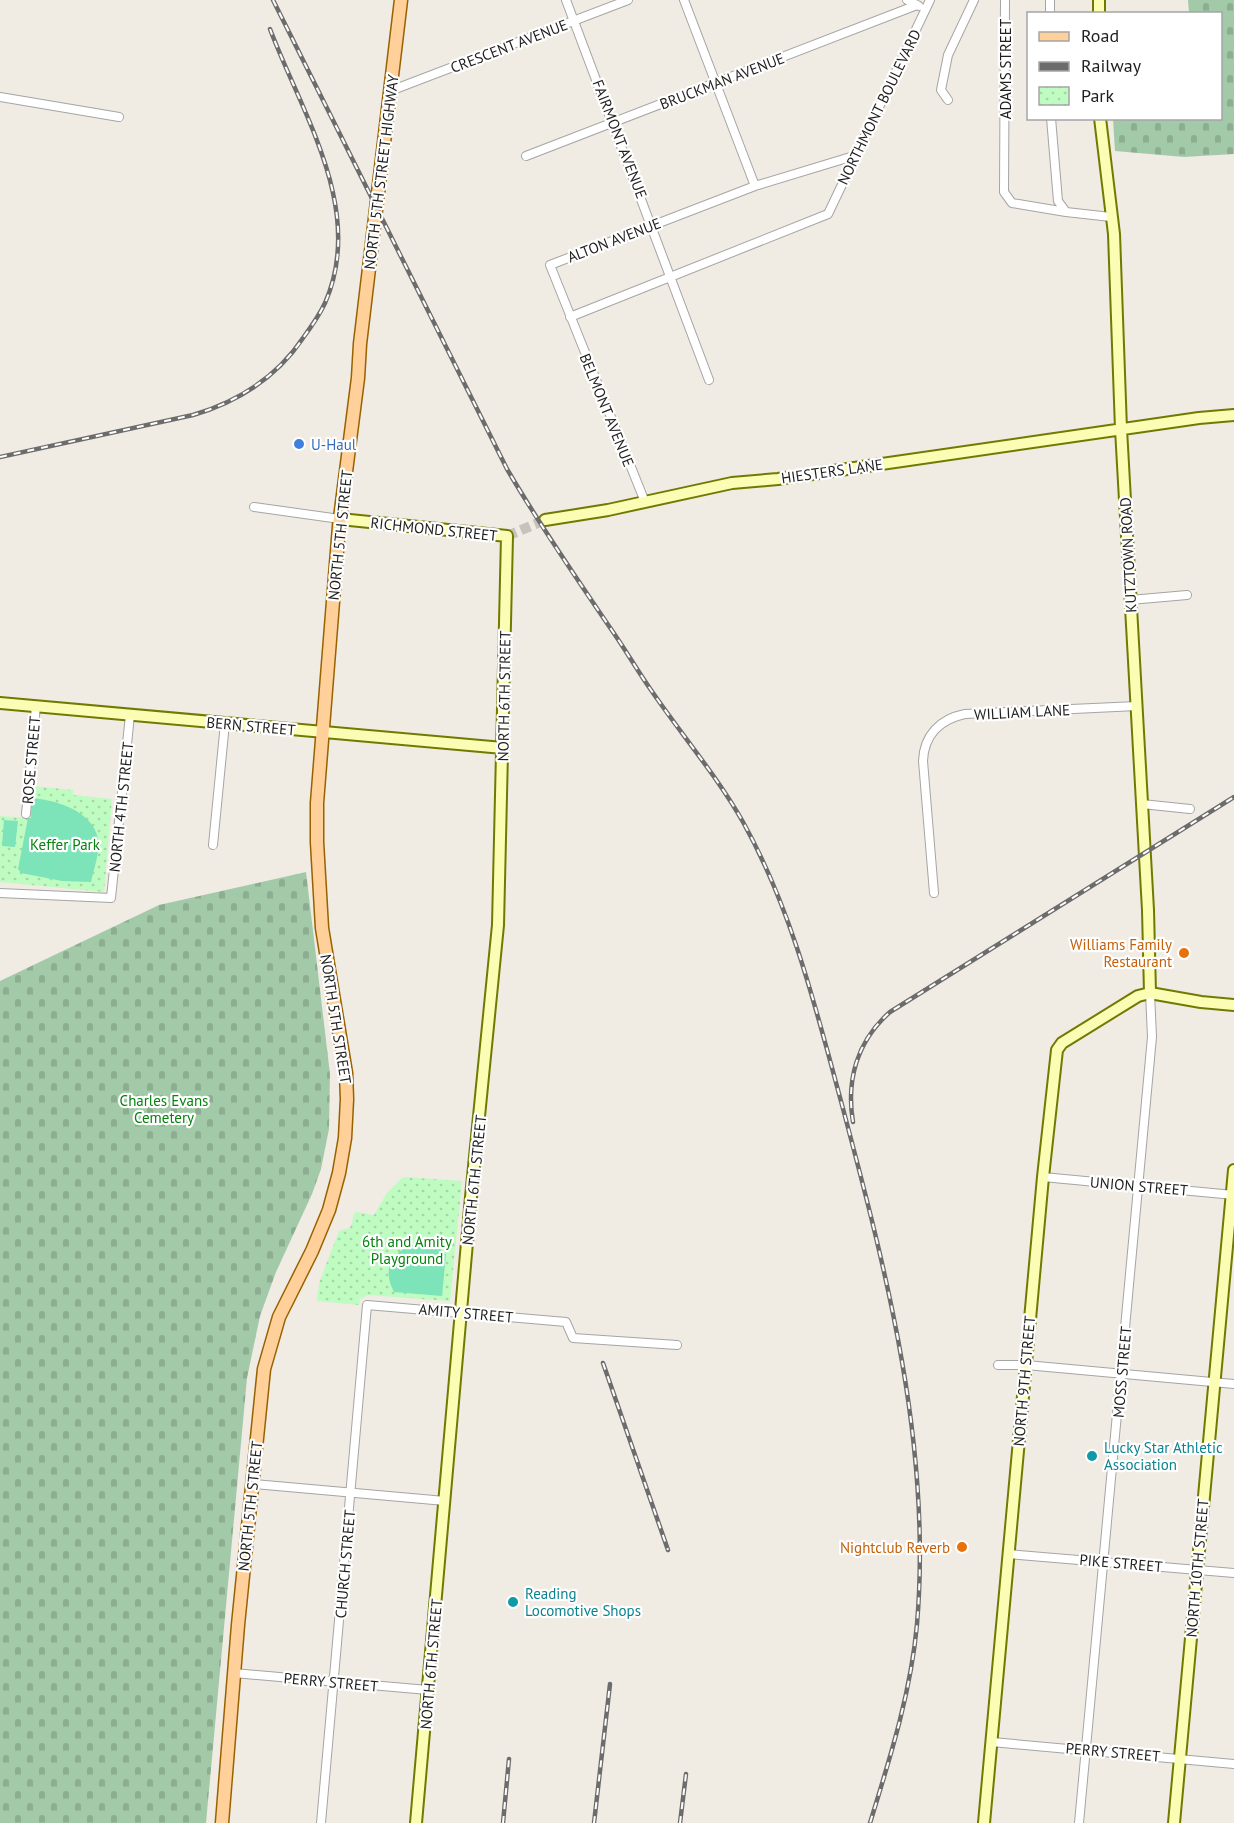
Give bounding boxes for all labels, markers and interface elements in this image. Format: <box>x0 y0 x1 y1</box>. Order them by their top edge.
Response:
legend <box>1027 12 1222 120</box>
street label: CRESCENT AVENUE <box>448 15 570 77</box>
street label: ADAMS STREET <box>996 18 1015 119</box>
text: Road <box>1081 24 1119 47</box>
street label: NORTHMONT BOULEVARD <box>833 26 925 188</box>
street label: BRUCKMAN AVENUE <box>657 48 787 114</box>
text: Railway <box>1081 54 1142 77</box>
street label: NORTH 5TH STREET HIGHWAY <box>360 73 402 271</box>
street label: FAIRMONT AVENUE <box>589 77 651 201</box>
text: Park <box>1081 84 1114 107</box>
street label: ALTON AVENUE <box>564 213 664 267</box>
street label: BELMONT AVENUE <box>576 351 638 469</box>
place label: U-Haul <box>311 435 357 454</box>
marker: U-Haul <box>292 437 306 451</box>
street label: HIESTERS LANE <box>780 454 884 488</box>
street label: NORTH 5TH STREET <box>324 468 356 601</box>
street label: KUTZTOWN ROAD <box>1115 497 1141 613</box>
street label: RICHMOND STREET <box>370 513 499 545</box>
street label: NORTH 6TH STREET <box>493 630 515 762</box>
street label: WILLIAM LANE <box>974 700 1070 724</box>
street label: BERN STREET <box>206 713 297 739</box>
street label: ROSE STREET <box>18 715 44 805</box>
street label: NORTH 4TH STREET <box>105 740 137 873</box>
park label: Keffer Park <box>30 835 101 854</box>
place label: Williams Family Restaurant <box>1070 935 1172 971</box>
marker: Williams Family Restaurant <box>1177 946 1191 960</box>
street label: NORTH 5TH STREET <box>316 953 356 1086</box>
park label: Charles Evans Cemetery <box>120 1091 208 1127</box>
street label: NORTH 6TH STREET <box>458 1113 490 1246</box>
street label: UNION STREET <box>1089 1172 1189 1200</box>
park label: 6th and Amity Playground <box>362 1232 452 1268</box>
street label: AMITY STREET <box>418 1299 515 1327</box>
street label: NORTH 9TH STREET <box>1009 1314 1039 1447</box>
street label: MOSS STREET <box>1109 1325 1136 1418</box>
place label: Lucky Star Athletic Association <box>1104 1438 1223 1474</box>
street label: NORTH 5TH STREET <box>234 1439 266 1572</box>
marker: Lucky Star Athletic Association <box>1085 1449 1099 1463</box>
street label: NORTH 10TH STREET <box>1181 1497 1213 1638</box>
street label: CHURCH STREET <box>331 1508 359 1619</box>
place label: Nightclub Reverb <box>840 1538 950 1557</box>
marker: Nightclub Reverb <box>955 1540 969 1554</box>
street label: PIKE STREET <box>1079 1550 1164 1576</box>
place label: Reading Locomotive Shops <box>525 1584 641 1620</box>
marker: Reading Locomotive Shops <box>506 1595 520 1609</box>
street label: NORTH 6TH STREET <box>416 1597 446 1730</box>
street label: PERRY STREET <box>283 1668 380 1696</box>
street label: PERRY STREET <box>1065 1738 1162 1766</box>

